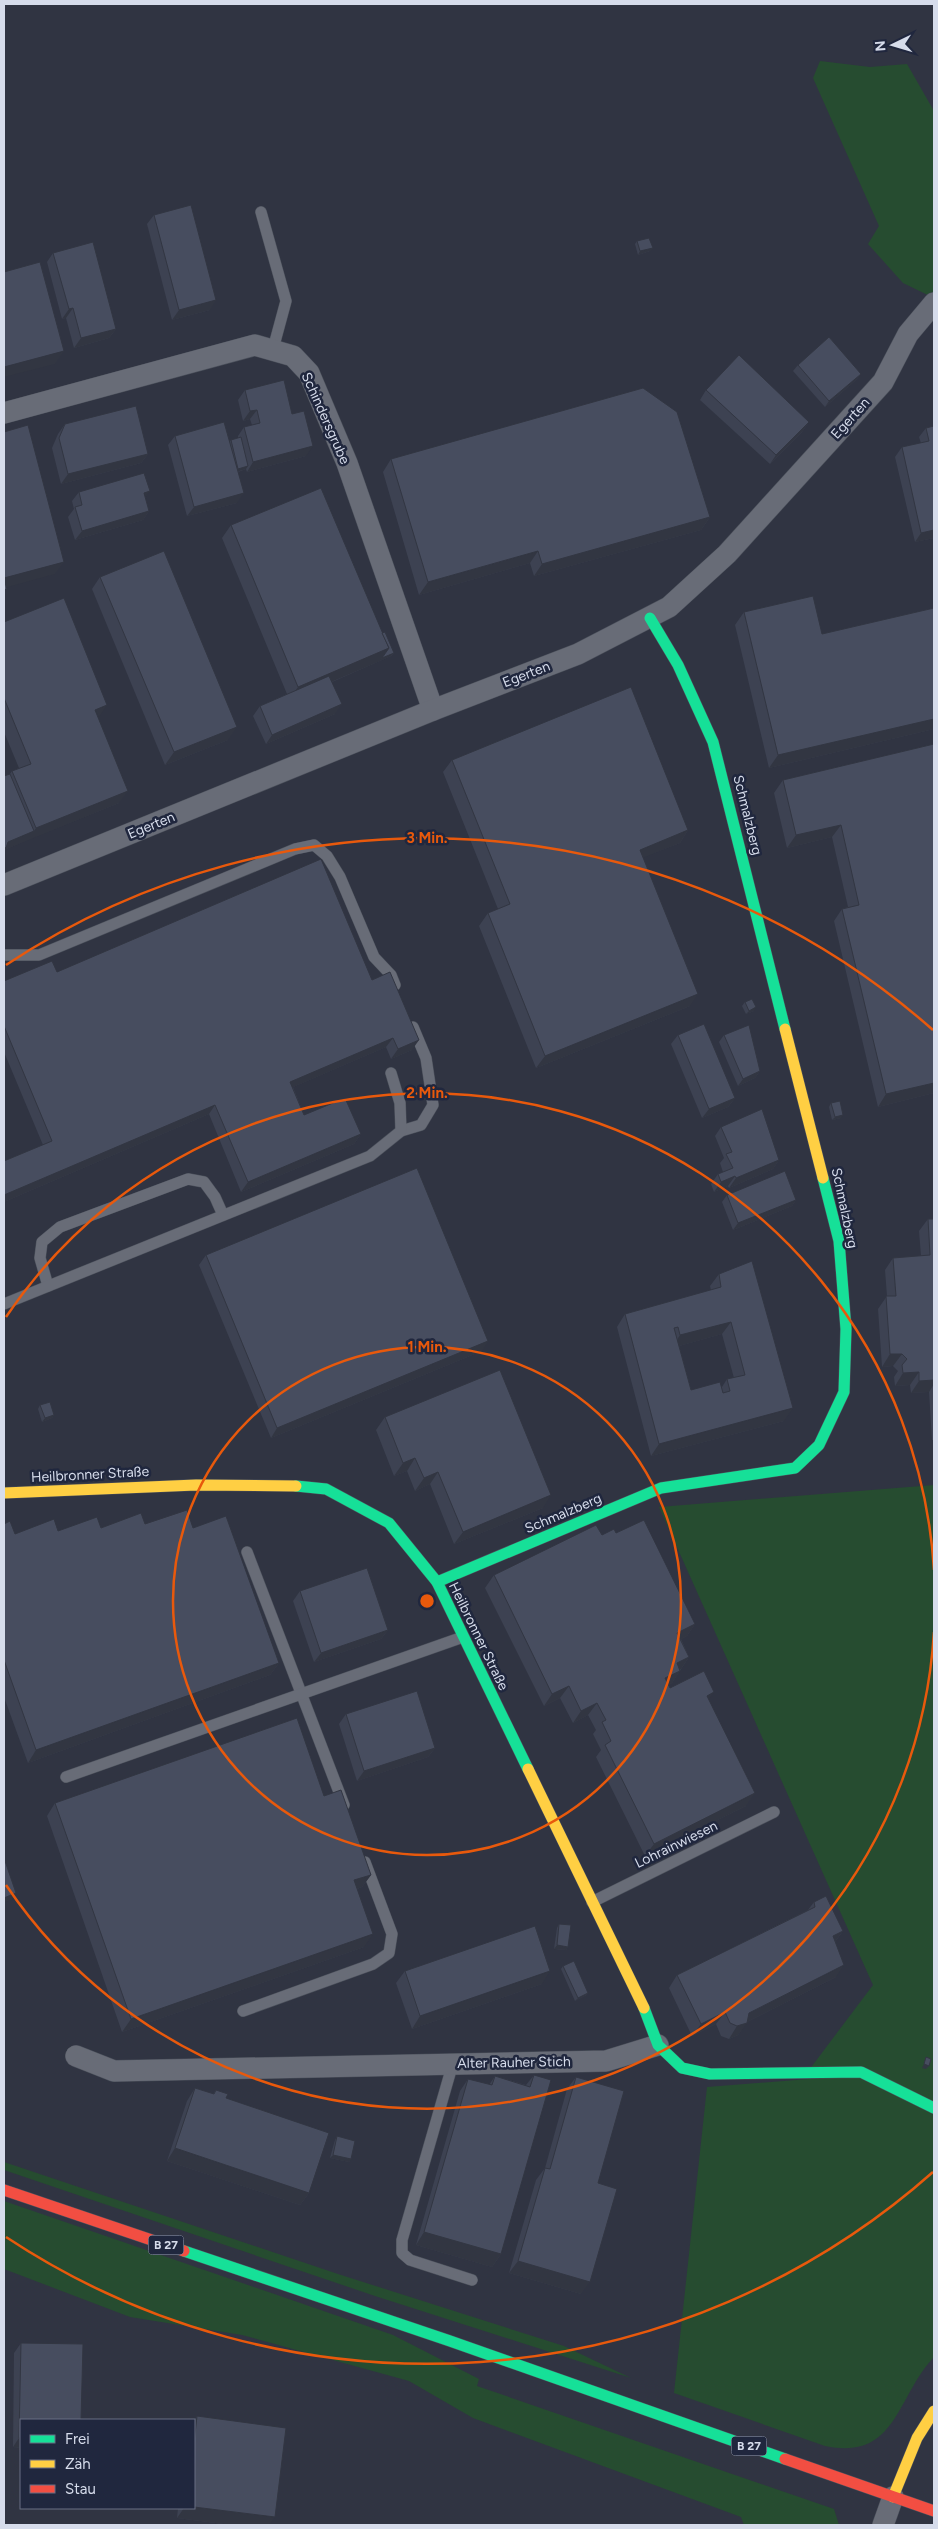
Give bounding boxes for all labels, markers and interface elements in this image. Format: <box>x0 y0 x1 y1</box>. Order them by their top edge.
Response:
north arrow <box>868 20 918 70</box>
text: N <box>872 40 889 52</box>
street label: Schindersgrube <box>298 370 354 467</box>
street label: Egerten <box>827 394 873 442</box>
street label: Egerten <box>500 658 553 691</box>
street label: Schmalzberg <box>729 773 766 857</box>
street label: Egerten <box>125 808 178 843</box>
text: 3 Min. <box>407 829 448 847</box>
text: 2 Min. <box>406 1084 448 1102</box>
street label: Schmalzberg <box>828 1166 861 1250</box>
text: 1 Min. <box>408 1338 447 1356</box>
street label: Heilbronner Straße <box>31 1463 150 1486</box>
street label: Schmalzberg <box>522 1490 604 1537</box>
street label: Heilbronner Straße <box>445 1579 512 1693</box>
centre of rings <box>418 1592 436 1610</box>
street label: Lohrainwiesen <box>632 1817 721 1872</box>
street label: Alter Rauher Stich <box>457 2053 571 2072</box>
road number: B 27 <box>148 2236 184 2254</box>
legend <box>20 2419 195 2509</box>
text: Frei <box>65 2430 90 2448</box>
road number: B 27 <box>732 2436 766 2456</box>
text: Zäh <box>65 2455 91 2473</box>
text: Stau <box>65 2480 96 2498</box>

